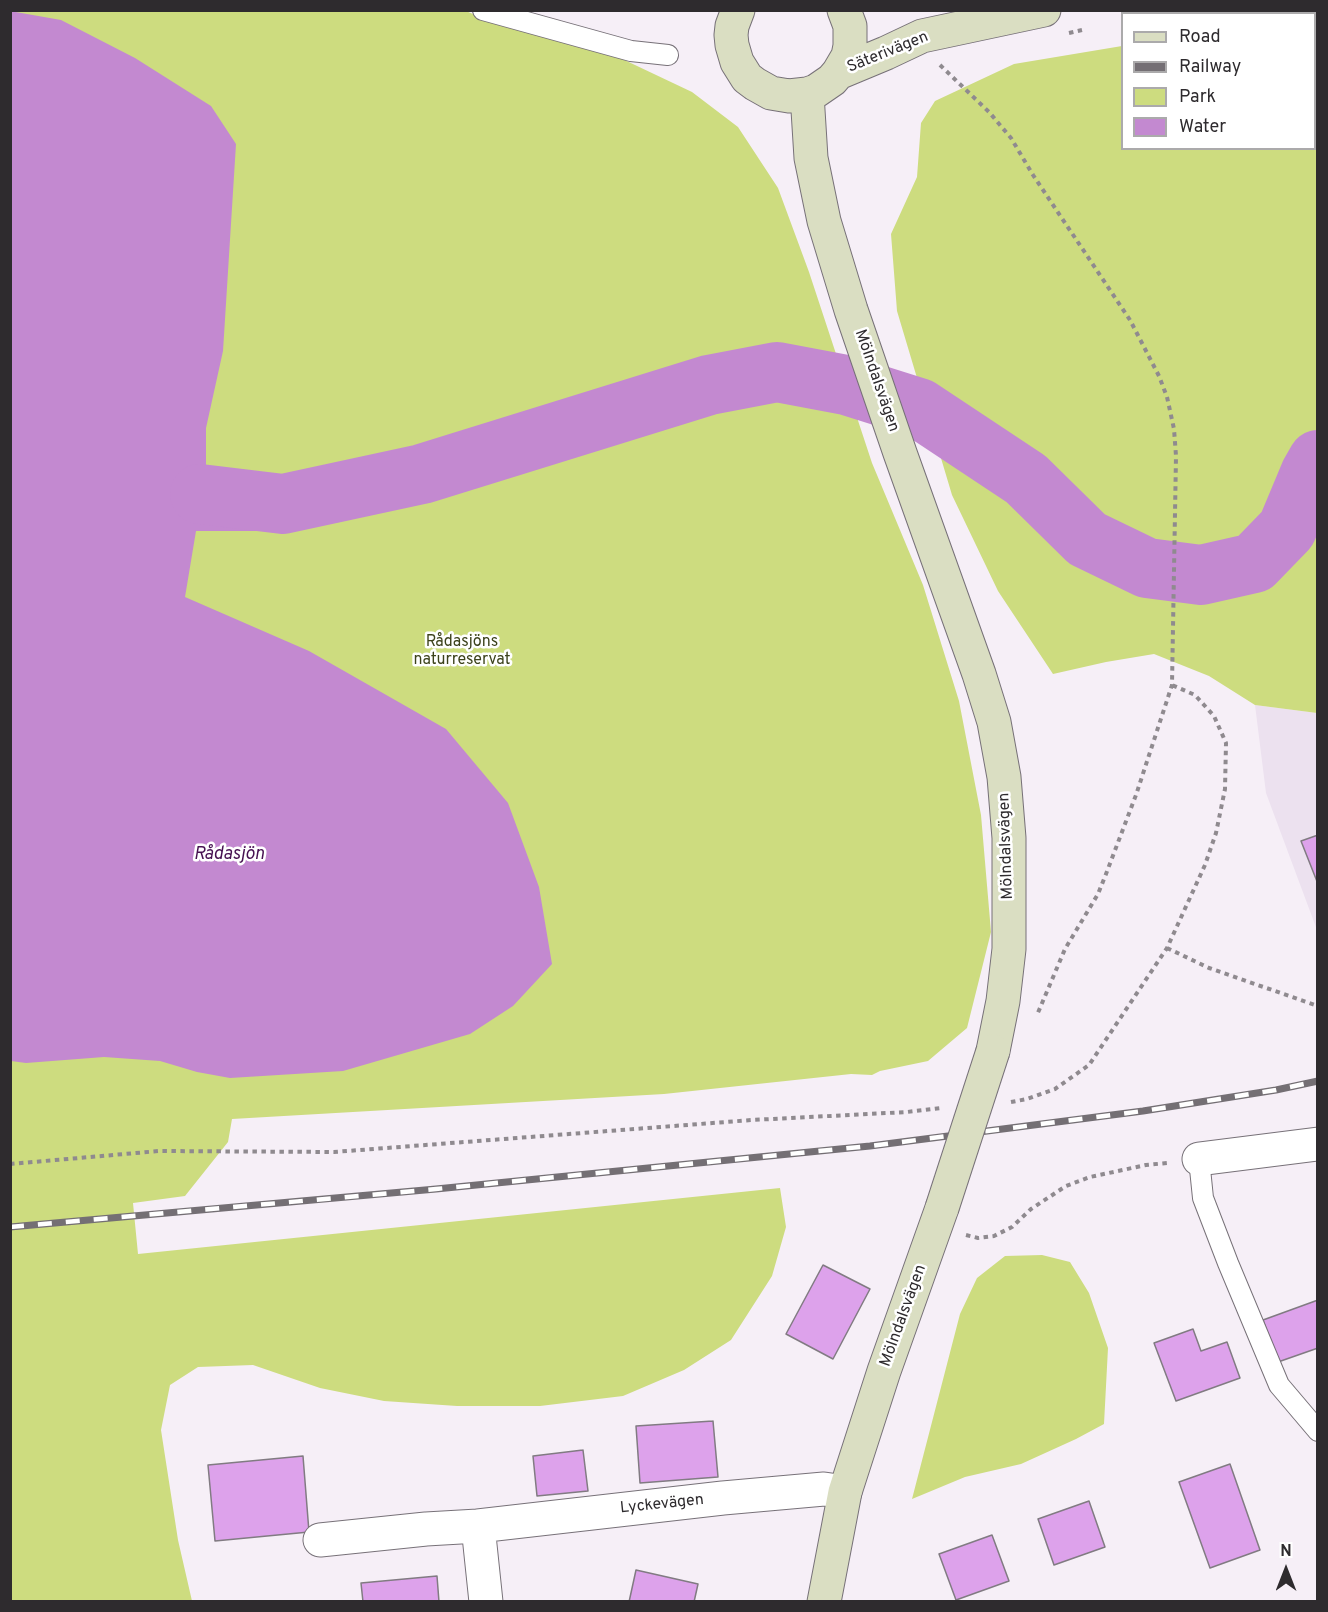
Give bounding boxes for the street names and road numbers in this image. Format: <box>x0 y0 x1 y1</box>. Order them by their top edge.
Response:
street label: Säterivägen <box>845 28 931 78</box>
street label: Mölndalsvägen <box>849 327 903 435</box>
street label: Mölndalsvägen <box>996 792 1018 900</box>
street label: Mölndalsvägen <box>877 1262 931 1370</box>
street label: Lyckevägen <box>619 1491 705 1519</box>

